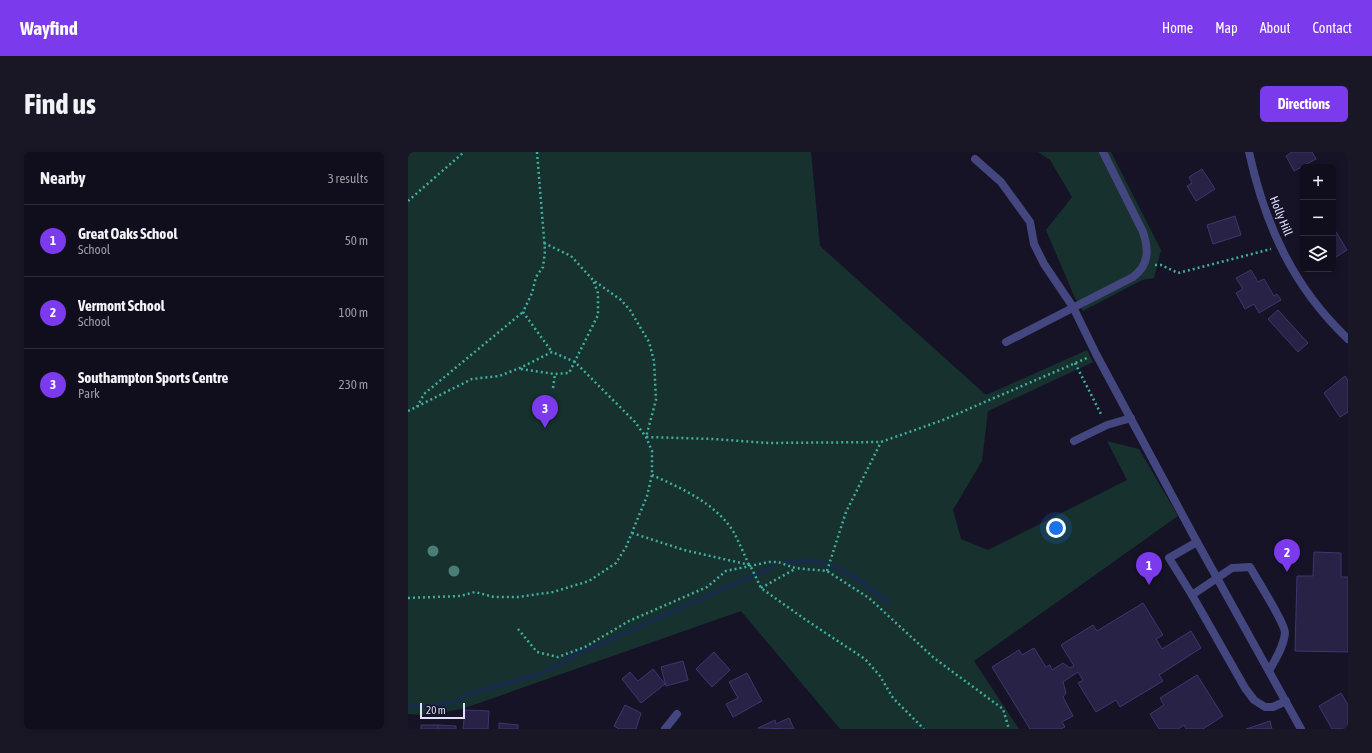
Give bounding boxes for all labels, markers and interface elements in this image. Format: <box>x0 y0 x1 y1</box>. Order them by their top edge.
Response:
text: Wayfind <box>20 17 78 39</box>
text: Home <box>1162 20 1193 36</box>
text: Map <box>1215 20 1238 36</box>
text: About <box>1260 20 1291 36</box>
text: Contact <box>1313 20 1352 36</box>
button: Directions <box>1260 86 1348 122</box>
text: Find us <box>24 88 96 120</box>
map controls <box>1300 164 1336 272</box>
button: + <box>1300 164 1336 200</box>
text: Nearby <box>40 168 86 188</box>
text: 3 results <box>328 171 368 186</box>
street label: Holly Hill <box>1267 194 1296 239</box>
button: − <box>1300 200 1336 236</box>
text: Great Oaks School <box>78 225 177 242</box>
text: 1 <box>50 233 56 248</box>
text: 50 m <box>345 233 368 248</box>
button: layers <box>1300 236 1336 272</box>
text: School <box>78 242 110 257</box>
text: Vermont School <box>78 297 165 314</box>
text: 2 <box>50 305 56 320</box>
text: 100 m <box>339 305 368 320</box>
text: School <box>78 314 110 329</box>
text: Southampton Sports Centre <box>78 369 228 386</box>
text: 3 <box>50 377 56 392</box>
text: 230 m <box>339 377 368 392</box>
text: Park <box>78 386 100 401</box>
pin: 3 <box>532 395 558 428</box>
your location <box>1046 518 1066 538</box>
pin: 2 <box>1274 539 1300 572</box>
pin: 1 <box>1136 552 1162 585</box>
scale bar <box>420 701 465 720</box>
text: 20 m <box>426 704 446 716</box>

